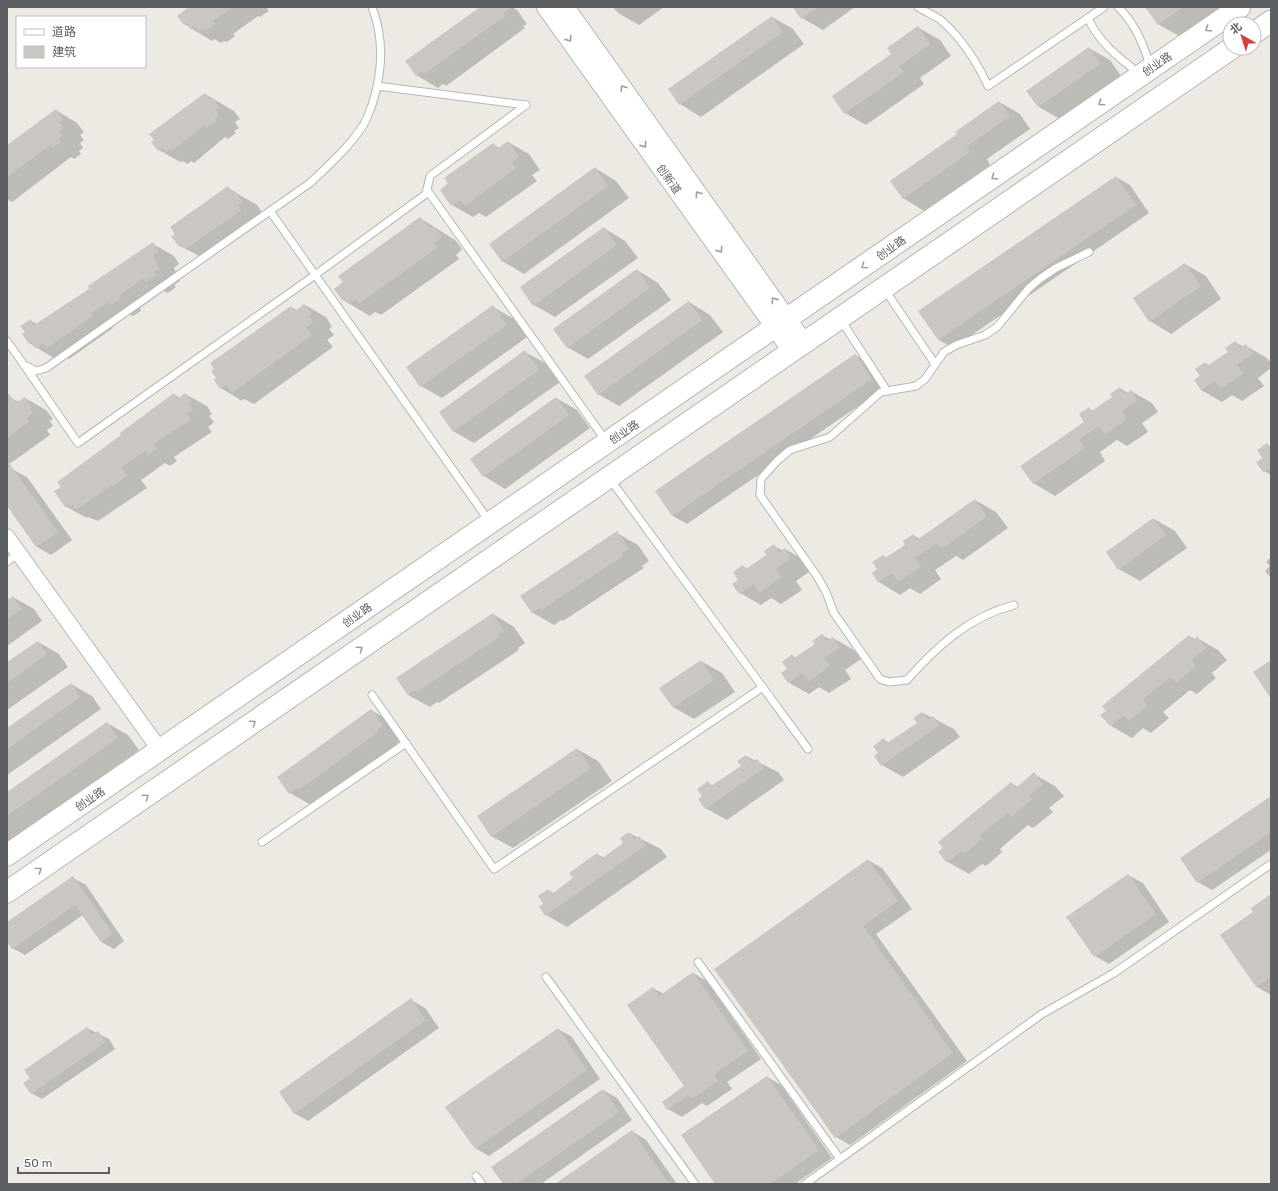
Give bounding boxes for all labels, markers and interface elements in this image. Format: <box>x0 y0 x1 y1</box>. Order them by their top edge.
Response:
legend <box>16 16 146 68</box>
north arrow <box>1222 16 1262 56</box>
text: 北 <box>1228 20 1244 37</box>
one-way arrow <box>1205 24 1212 32</box>
text: 道路 <box>52 25 76 39</box>
one-way arrow <box>564 34 571 41</box>
text: 建筑 <box>52 45 76 59</box>
street label: 创业路 <box>1140 50 1175 79</box>
one-way arrow <box>620 85 627 92</box>
one-way arrow <box>1098 98 1105 106</box>
one-way arrow <box>639 140 646 147</box>
street label: 创新道 <box>654 162 683 197</box>
one-way arrow <box>991 172 998 180</box>
one-way arrow <box>696 191 703 198</box>
street label: 创业路 <box>874 234 909 263</box>
one-way arrow <box>715 246 722 253</box>
one-way arrow <box>861 261 868 269</box>
one-way arrow <box>771 297 778 304</box>
street label: 创业路 <box>607 418 642 447</box>
street label: 创业路 <box>340 601 375 630</box>
one-way arrow <box>356 646 363 654</box>
one-way arrow <box>249 720 256 728</box>
street label: 创业路 <box>73 785 108 814</box>
one-way arrow <box>142 794 149 802</box>
one-way arrow <box>35 867 42 875</box>
scale bar <box>18 1149 109 1175</box>
text: 50 m <box>24 1156 52 1170</box>

